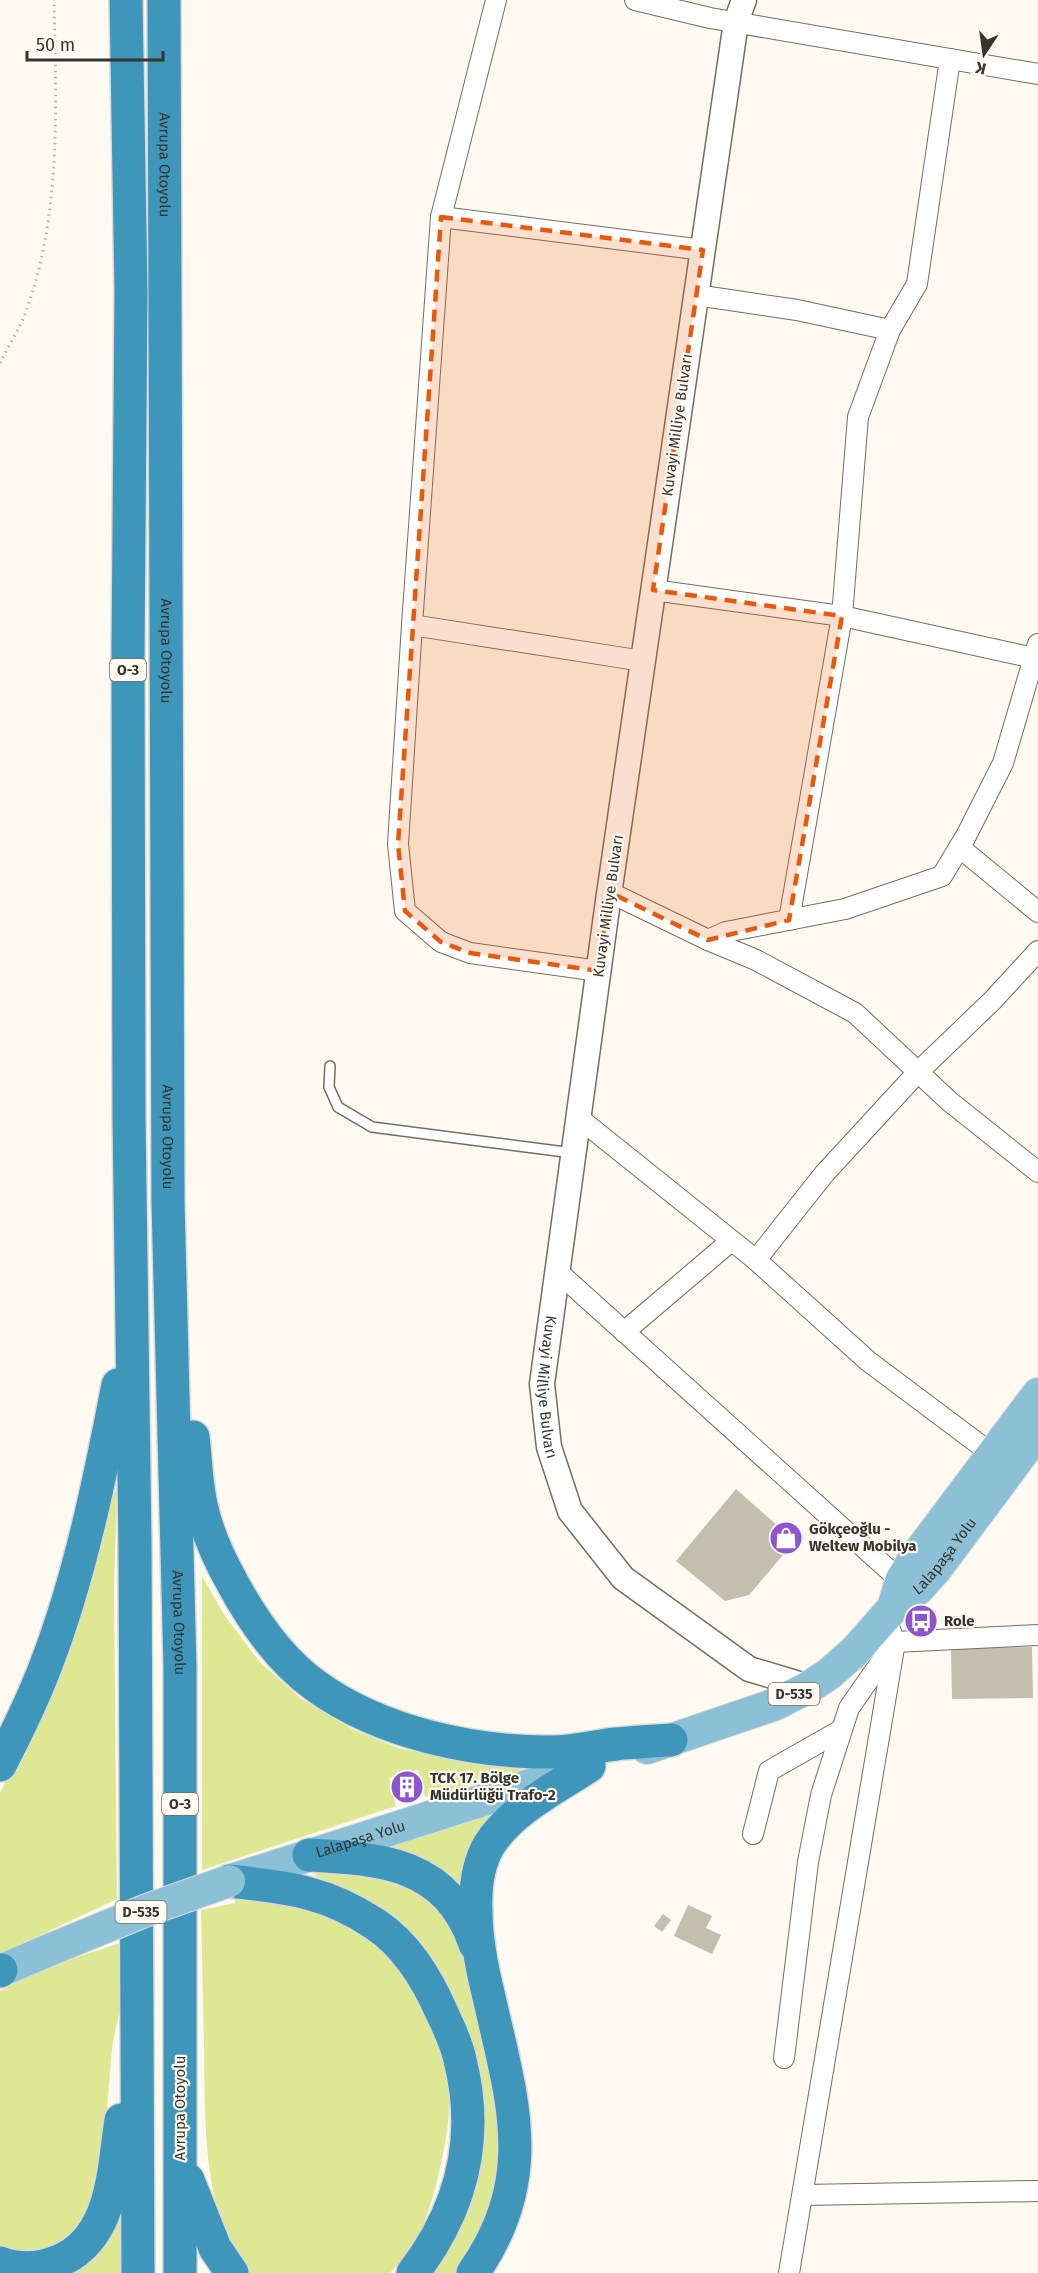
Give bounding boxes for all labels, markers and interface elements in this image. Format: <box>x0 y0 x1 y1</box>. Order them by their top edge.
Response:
scale bar <box>27 24 164 62</box>
north arrow <box>954 24 1014 84</box>
text: 50 m <box>36 34 75 56</box>
text: K <box>973 58 988 79</box>
street label: Avrupa Otoyolu <box>155 112 174 218</box>
street label: Kuvayi Milliye Bulvarı <box>658 352 696 498</box>
street label: Avrupa Otoyolu <box>157 598 175 704</box>
road number: O-3 <box>110 659 146 681</box>
street label: Kuvayi Milliye Bulvarı <box>589 833 627 979</box>
street label: Avrupa Otoyolu <box>159 1084 177 1190</box>
street label: Kuvayi Milliye Bulvarı <box>533 1314 561 1461</box>
street label: Lalapaşa Yolu <box>909 1514 980 1599</box>
shop icon: Gökçeoğlu - Weltew Mobilya <box>768 1520 804 1556</box>
place label: Gökçeoğlu - Weltew Mobilya <box>809 1520 917 1555</box>
street label: Avrupa Otoyolu <box>169 1570 189 1675</box>
bus stop icon: Role <box>903 1603 939 1639</box>
place label: Role <box>944 1612 974 1630</box>
road number: D-535 <box>768 1683 820 1705</box>
building icon: TCK 17. Bölge Müdürlüğü Trafo-2 <box>389 1769 425 1805</box>
place label: TCK 17. Bölge Müdürlüğü Trafo-2 <box>430 1769 556 1804</box>
road number: O-3 <box>162 1793 198 1815</box>
street label: Lalapaşa Yolu <box>313 1816 407 1862</box>
road number: D-535 <box>116 1901 166 1923</box>
street label: Avrupa Otoyolu <box>171 2056 189 2160</box>

